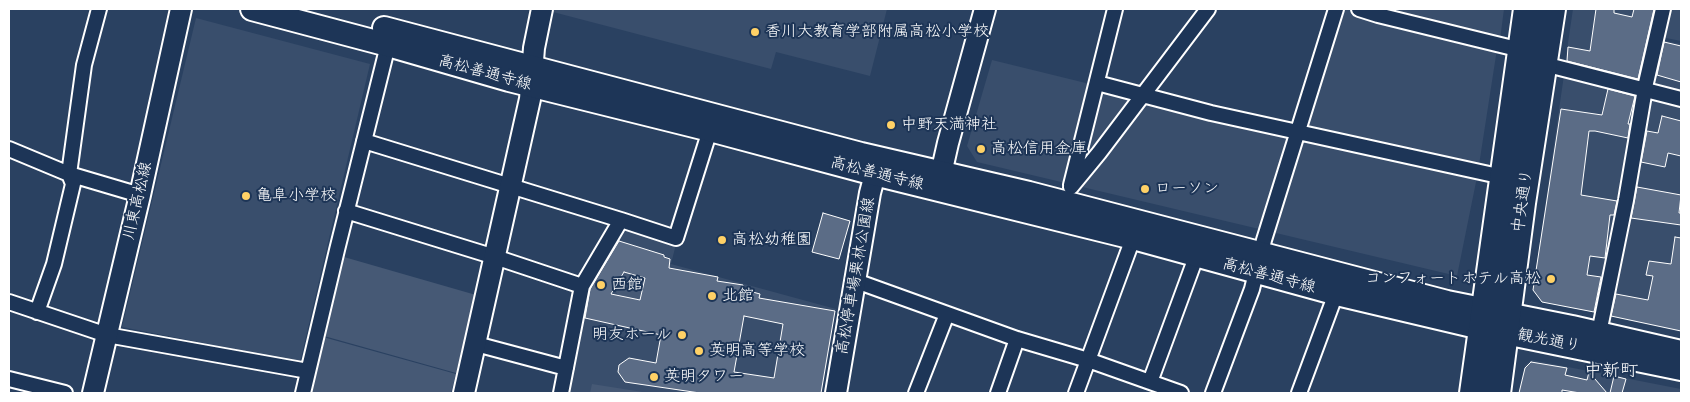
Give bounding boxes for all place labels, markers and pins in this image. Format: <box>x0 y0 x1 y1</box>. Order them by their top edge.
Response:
place label: 香川大教育学部附属高松小学校 <box>765 22 989 42</box>
marker: 香川大教育学部附属高松小学校 <box>749 26 761 38</box>
place label: 中野天満神社 <box>901 115 997 135</box>
marker: 中野天満神社 <box>885 119 897 131</box>
place label: 高松信用金庫 <box>991 139 1087 159</box>
marker: 高松信用金庫 <box>975 143 987 155</box>
place label: ローソン <box>1155 179 1219 199</box>
marker: ローソン <box>1139 183 1151 195</box>
place label: 亀阜小学校 <box>256 186 336 206</box>
marker: 亀阜小学校 <box>240 190 252 202</box>
place label: 高松幼稚園 <box>732 230 812 250</box>
marker: 高松幼稚園 <box>716 234 728 246</box>
place label: コンフォートホテル高松 <box>1365 269 1541 289</box>
marker: コンフォートホテル高松 <box>1545 273 1557 285</box>
place label: 西館 <box>611 275 643 295</box>
marker: 西館 <box>595 279 607 291</box>
place label: 北館 <box>722 286 754 306</box>
marker: 北館 <box>706 290 718 302</box>
place label: 明友ホール <box>592 325 672 345</box>
marker: 明友ホール <box>676 329 688 341</box>
place label: 英明高等学校 <box>709 341 805 361</box>
marker: 英明高等学校 <box>693 345 705 357</box>
place label: 英明タワー <box>664 367 744 387</box>
marker: 英明タワー <box>648 371 660 383</box>

